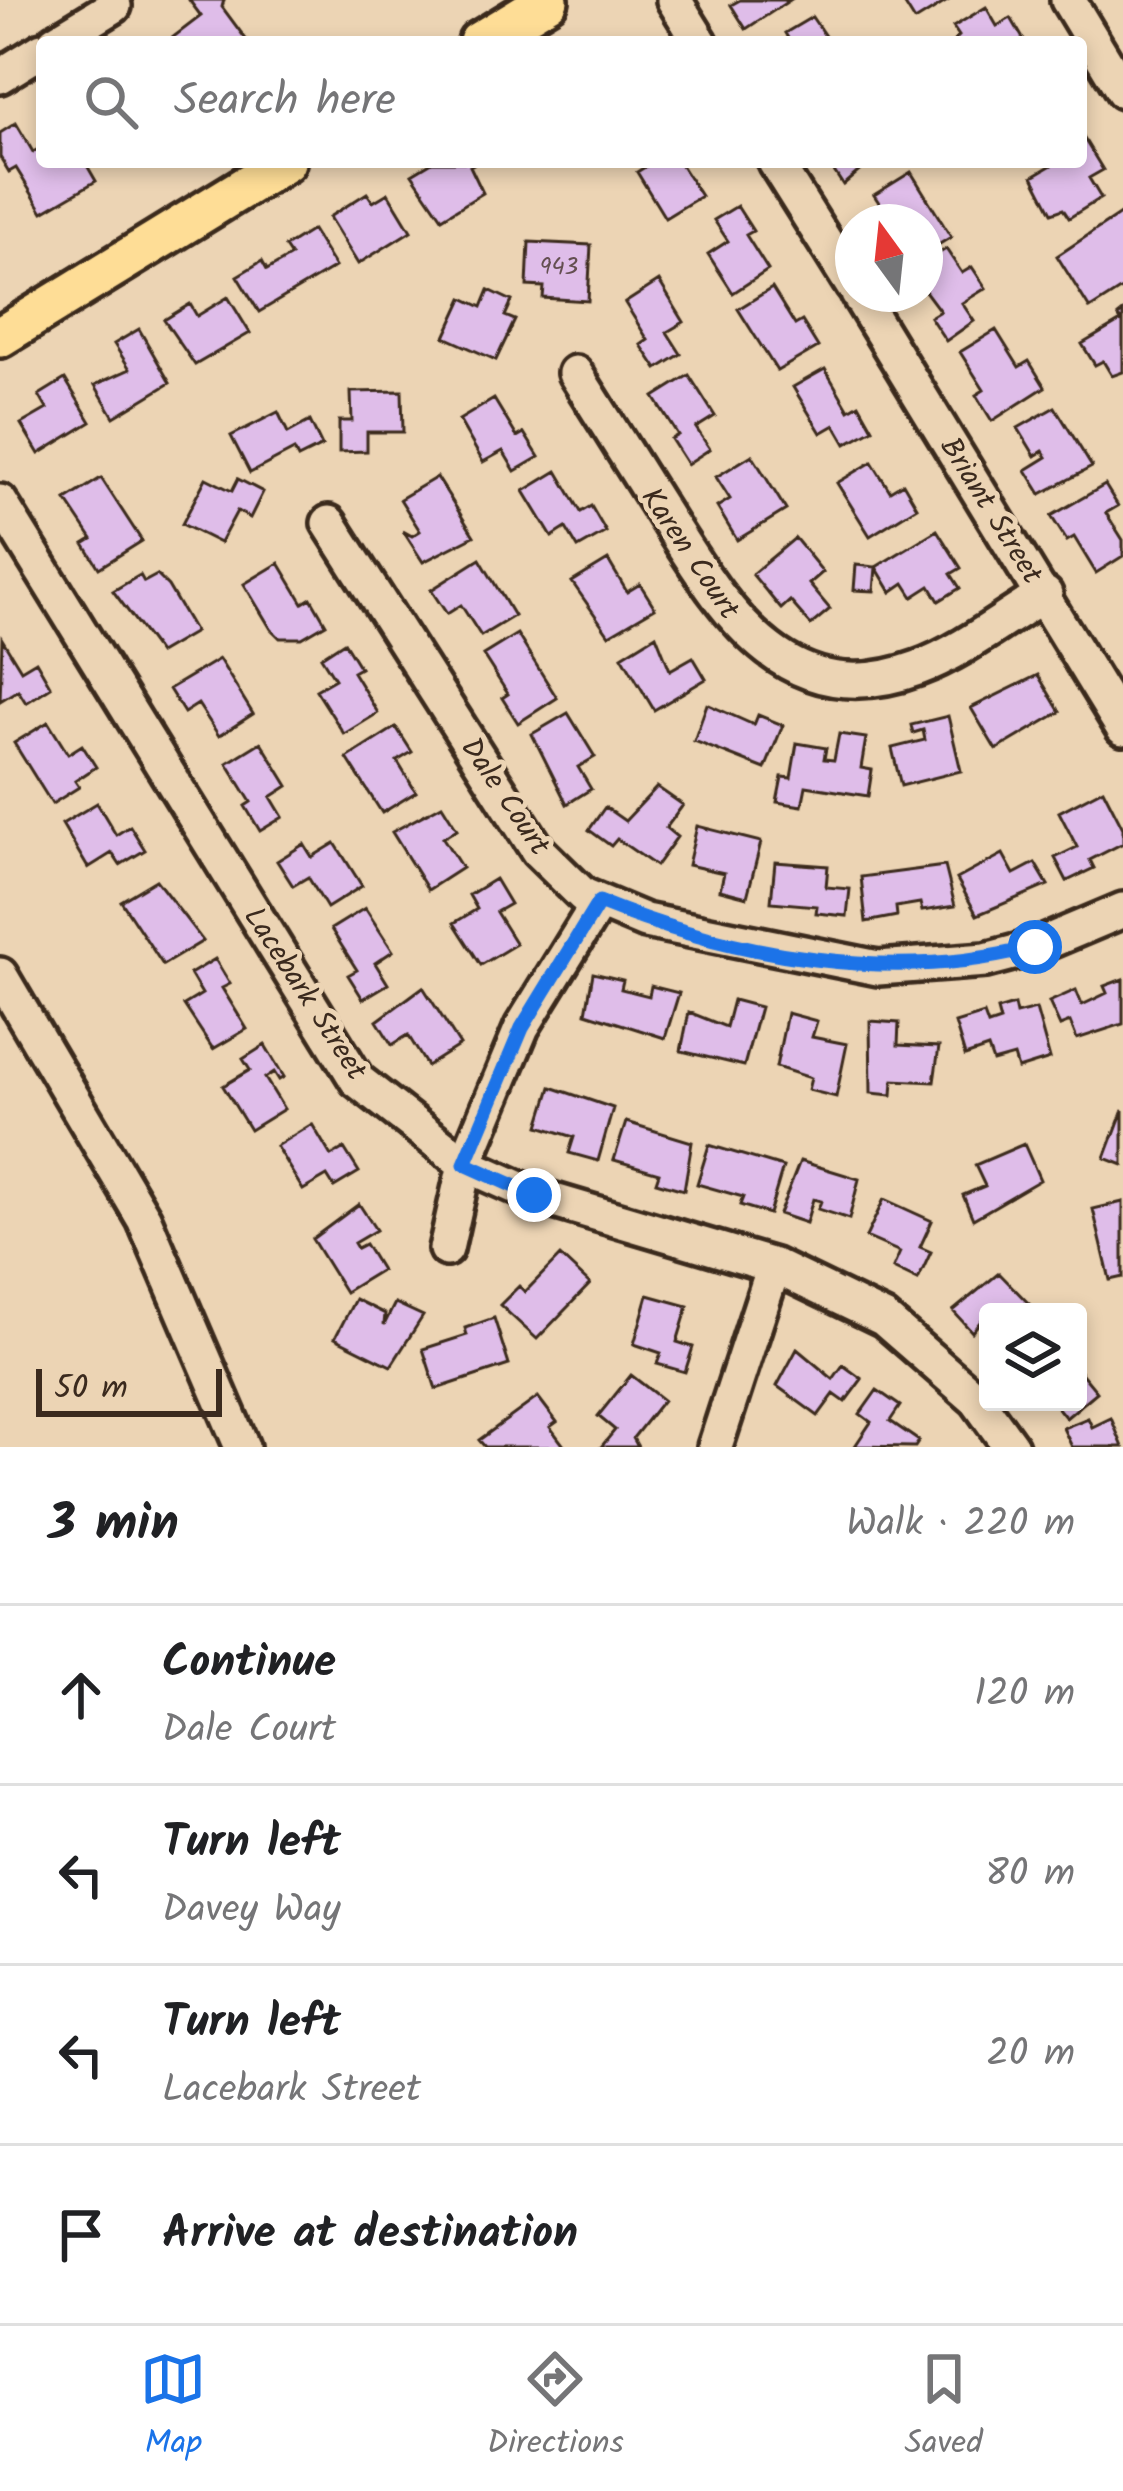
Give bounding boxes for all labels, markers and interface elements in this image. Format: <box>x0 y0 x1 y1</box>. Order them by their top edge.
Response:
search box <box>36 36 1087 168</box>
text: Search here <box>174 66 396 138</box>
icon: search <box>78 69 144 135</box>
north arrow <box>835 204 943 312</box>
house number: 943 <box>540 248 578 287</box>
street label: Briant Street <box>926 428 1055 594</box>
street label: Karen Court <box>627 478 752 630</box>
street label: Dale Court <box>447 728 562 866</box>
street label: Lacebark Street <box>230 897 379 1091</box>
route start <box>1008 920 1062 974</box>
route end <box>507 1168 561 1222</box>
map controls <box>979 1303 1087 1411</box>
button: layers <box>979 1303 1087 1411</box>
scale bar <box>36 1363 222 1416</box>
text: 50 m <box>54 1363 128 1416</box>
text: 3 min <box>48 1485 179 1566</box>
text: Walk · 220 m <box>846 1494 1075 1556</box>
text: Continue <box>162 1628 336 1700</box>
icon: ahead <box>48 1662 114 1728</box>
text: 120 m <box>974 1664 1075 1726</box>
text: Dale Court <box>162 1700 336 1762</box>
text: Turn left <box>162 1808 341 1880</box>
icon: left <box>48 1842 114 1908</box>
text: 80 m <box>985 1844 1075 1906</box>
text: Davey Way <box>162 1880 340 1942</box>
text: Turn left <box>162 1988 341 2060</box>
icon: left <box>48 2022 114 2088</box>
text: 20 m <box>986 2024 1075 2086</box>
text: Lacebark Street <box>162 2060 421 2122</box>
text: Arrive at destination <box>162 2199 578 2271</box>
icon: arrive <box>48 2202 114 2268</box>
tab: Map <box>140 2346 206 2471</box>
tab: Directions <box>487 2346 624 2471</box>
tab: Saved <box>904 2346 983 2471</box>

